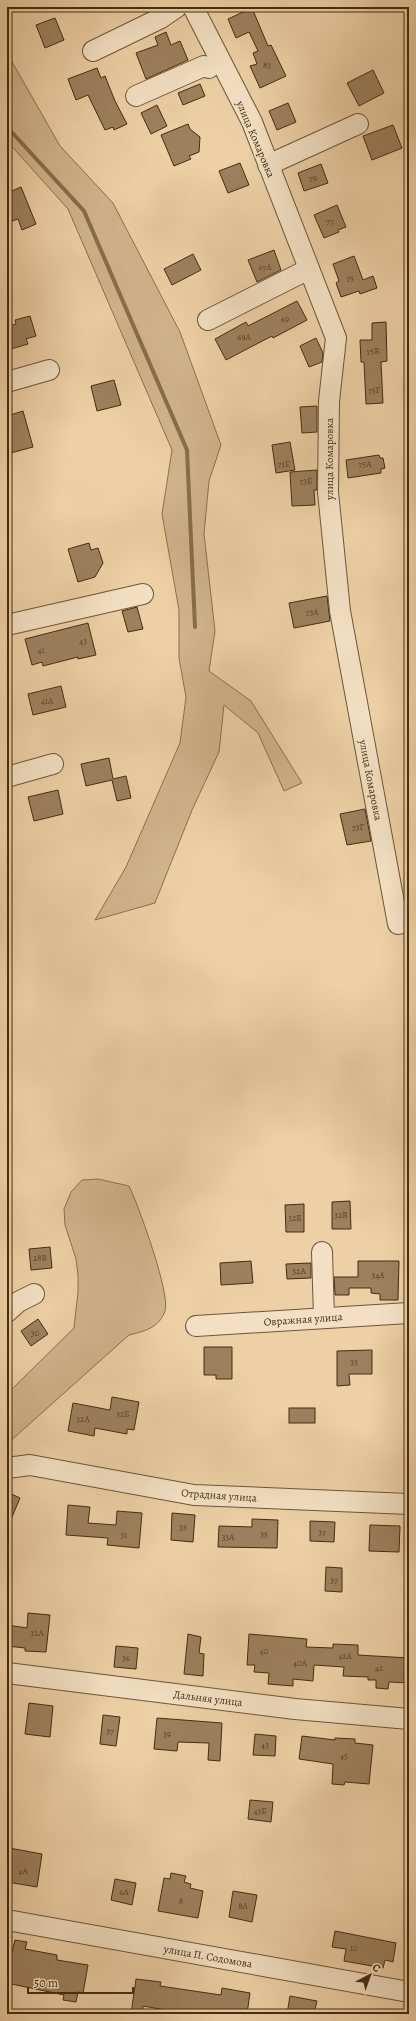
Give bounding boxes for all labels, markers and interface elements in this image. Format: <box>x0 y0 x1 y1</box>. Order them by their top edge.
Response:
house number: 83 <box>263 59 271 71</box>
street label: улица Комаровка <box>232 98 279 181</box>
house number: 79 <box>309 172 317 184</box>
house number: 77 <box>326 215 334 227</box>
house number: 67А <box>258 261 272 273</box>
house number: 75 <box>346 272 354 284</box>
house number: 69 <box>281 313 289 325</box>
house number: 69А <box>237 331 251 343</box>
house number: 75В <box>366 345 380 357</box>
house number: 75Г <box>368 384 381 396</box>
street label: улица Комаровка <box>322 417 337 501</box>
house number: 73Е <box>278 458 290 470</box>
house number: 75А <box>359 458 372 470</box>
house number: 73Б <box>300 475 312 487</box>
house number: 73А <box>306 606 319 618</box>
house number: 43 <box>79 635 87 647</box>
house number: 41 <box>37 644 45 656</box>
house number: 41А <box>41 695 54 707</box>
street label: улица Комаровка <box>355 737 386 823</box>
house number: 73Г <box>352 821 365 833</box>
house number: 32В <box>334 1209 348 1221</box>
house number: 32Б <box>288 1212 302 1224</box>
house number: 28В <box>33 1252 47 1264</box>
house number: 32А <box>292 1265 306 1277</box>
house number: 34А <box>371 1269 385 1281</box>
street label: Овражная улица <box>263 1309 344 1330</box>
house number: 30 <box>31 1327 39 1339</box>
house number: 33 <box>350 1356 358 1368</box>
house number: 32Б <box>116 1408 130 1420</box>
house number: 32А <box>76 1413 90 1425</box>
street label: Отрадная улица <box>181 1485 258 1506</box>
house number: 33 <box>179 1521 187 1533</box>
house number: 37 <box>318 1526 326 1538</box>
house number: 35 <box>260 1528 268 1540</box>
house number: 31 <box>121 1529 127 1541</box>
house number: 33А <box>222 1531 235 1543</box>
house number: 37 <box>330 1574 338 1586</box>
house number: 32А <box>30 1627 44 1639</box>
house number: 40 <box>260 1645 269 1657</box>
house number: 42А <box>338 1650 353 1662</box>
house number: 36 <box>122 1652 130 1664</box>
house number: 40А <box>293 1657 308 1669</box>
house number: 42 <box>375 1662 384 1674</box>
street label: Дальняя улица <box>172 1687 244 1710</box>
house number: 37 <box>106 1725 114 1737</box>
house number: 39 <box>163 1728 171 1740</box>
house number: 43 <box>261 1739 269 1751</box>
house number: 45 <box>340 1750 348 1762</box>
house number: 43Б <box>253 1805 267 1817</box>
house number: 4А <box>18 1865 28 1877</box>
house number: 6А <box>119 1886 129 1898</box>
house number: 8 <box>179 1895 183 1907</box>
house number: 8А <box>238 1900 249 1912</box>
street label: улица П. Содомова <box>162 1941 254 1972</box>
house number: 10 <box>350 1942 358 1954</box>
north arrow <box>350 1955 390 1995</box>
text: С <box>369 1960 384 1976</box>
scale bar <box>28 1969 133 1995</box>
text: 50 m <box>34 1975 58 1991</box>

